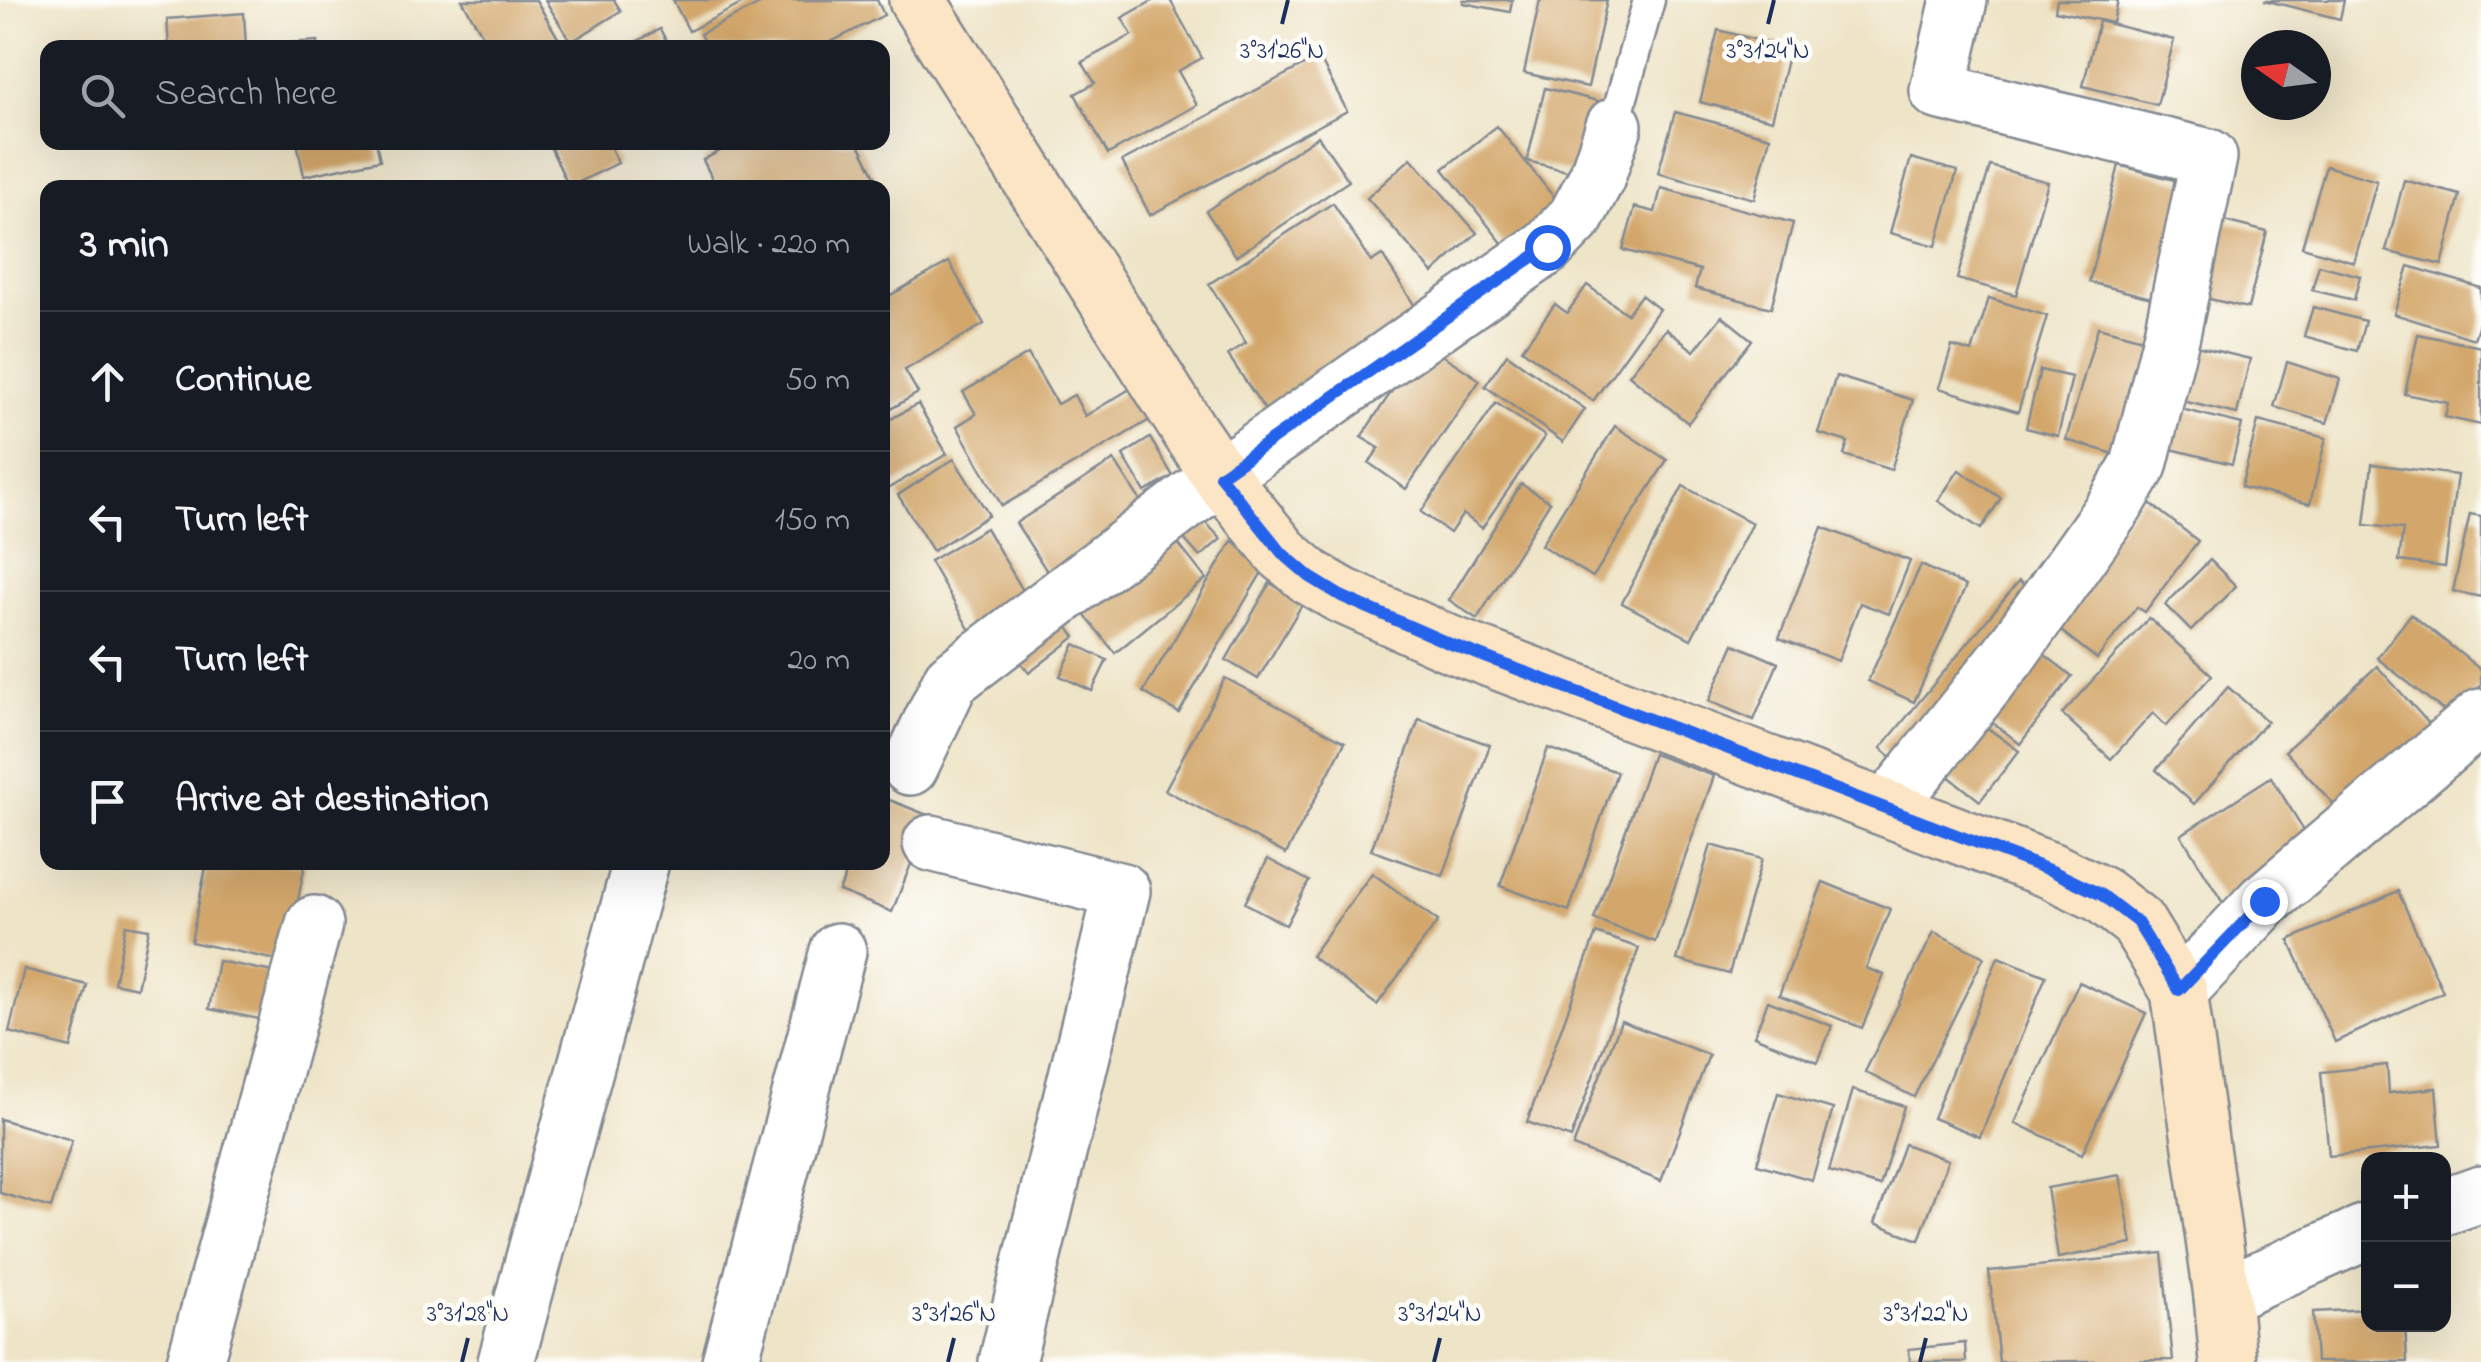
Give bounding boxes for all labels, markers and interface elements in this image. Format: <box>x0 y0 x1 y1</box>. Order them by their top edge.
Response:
north arrow <box>2241 30 2331 120</box>
text: 3°31'26"N <box>1240 34 1324 70</box>
text: 3°31'24"N <box>1726 34 1810 70</box>
search box <box>40 40 890 150</box>
text: Search here <box>155 67 337 123</box>
icon: search <box>75 68 130 123</box>
text: 3 min <box>80 215 169 276</box>
text: Walk · 220 m <box>687 222 850 269</box>
route start <box>1525 225 1571 271</box>
text: Continue <box>175 353 311 409</box>
icon: ahead <box>80 354 135 409</box>
text: 50 m <box>785 358 850 405</box>
text: Turn left <box>175 493 308 549</box>
icon: left <box>80 494 135 549</box>
text: 150 m <box>775 498 850 545</box>
text: Turn left <box>175 633 308 689</box>
icon: left <box>80 634 135 689</box>
text: 20 m <box>787 638 850 685</box>
text: Arrive at destination <box>175 773 489 829</box>
icon: arrive <box>80 774 135 829</box>
route end <box>2242 879 2288 925</box>
map controls <box>2361 1152 2451 1332</box>
button: + <box>2361 1152 2451 1242</box>
button: − <box>2361 1242 2451 1332</box>
text: 3°31'28"N <box>427 1297 509 1333</box>
text: 3°31'26"N <box>912 1297 996 1333</box>
text: 3°31'24"N <box>1398 1297 1482 1333</box>
text: 3°31'22"N <box>1883 1297 1969 1333</box>

